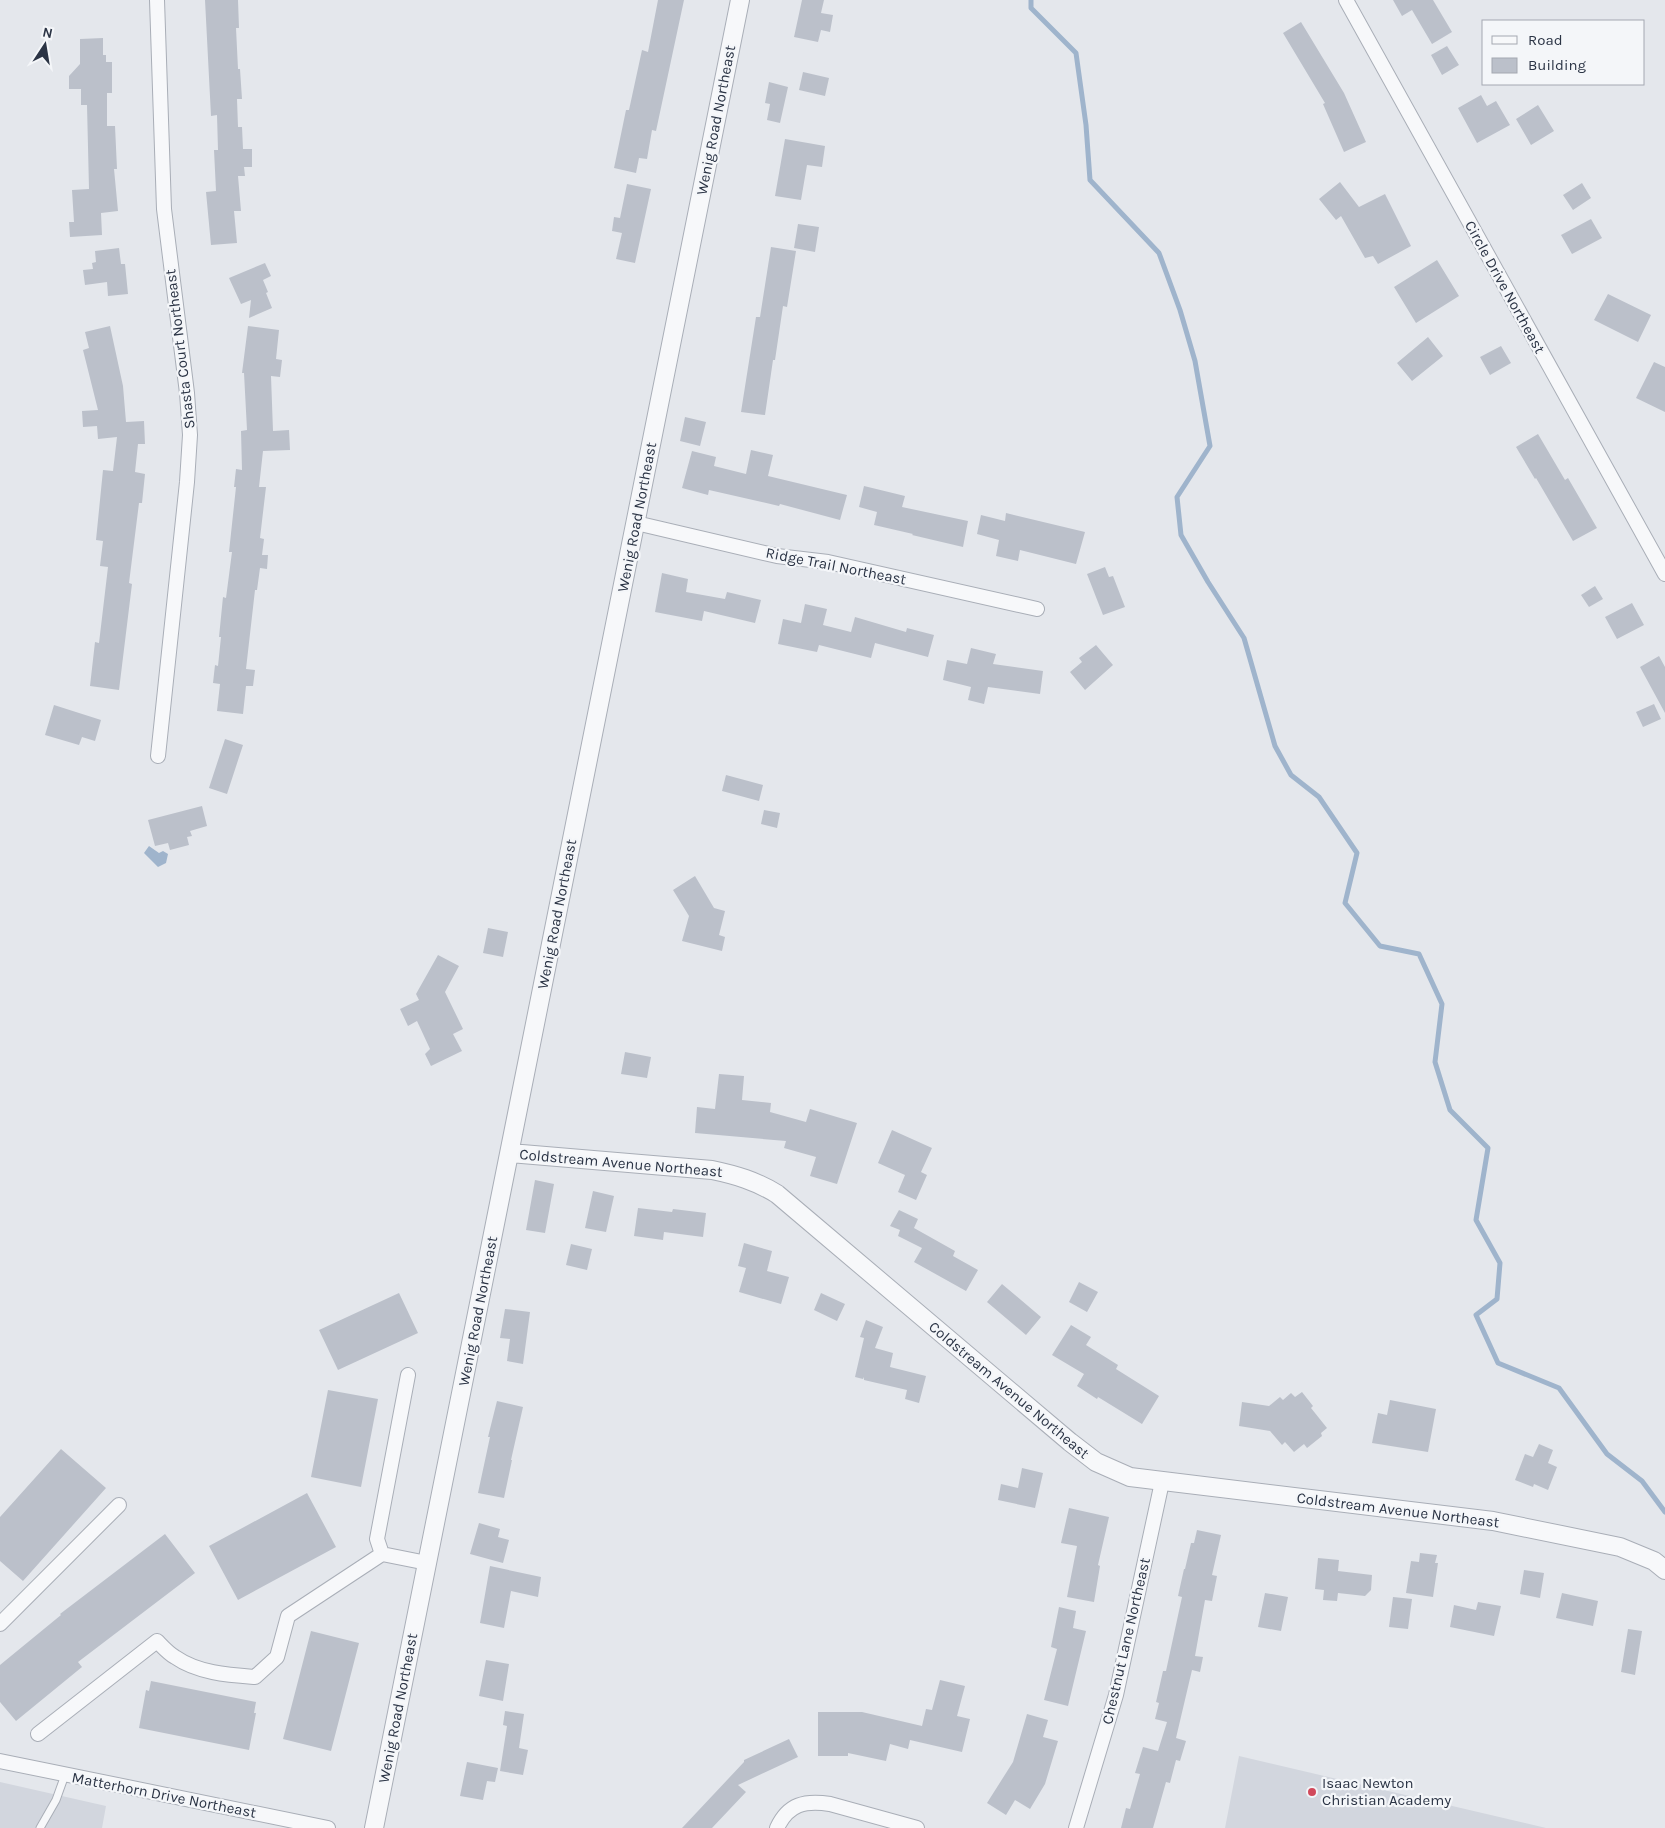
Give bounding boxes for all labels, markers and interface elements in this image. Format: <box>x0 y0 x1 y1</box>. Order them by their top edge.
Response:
north arrow <box>20 20 70 70</box>
legend <box>1482 20 1645 85</box>
text: N <box>41 23 54 42</box>
text: Road <box>1528 31 1563 49</box>
street label: Wenig Road Northeast <box>693 43 739 196</box>
text: Building <box>1528 56 1586 74</box>
street label: Circle Drive Northeast <box>1461 217 1549 357</box>
street label: Shasta Court Northeast <box>161 268 199 430</box>
street label: Wenig Road Northeast <box>614 440 660 593</box>
street label: Ridge Trail Northeast <box>764 544 908 589</box>
street label: Wenig Road Northeast <box>534 837 580 990</box>
street label: Coldstream Avenue Northeast <box>519 1145 724 1181</box>
street label: Wenig Road Northeast <box>455 1234 501 1387</box>
street label: Coldstream Avenue Northeast <box>925 1318 1093 1463</box>
street label: Coldstream Avenue Northeast <box>1296 1489 1501 1531</box>
street label: Chestnut Lane Northeast <box>1098 1556 1154 1726</box>
street label: Wenig Road Northeast <box>375 1631 421 1784</box>
street label: Matterhorn Drive Northeast <box>70 1768 258 1822</box>
place label: Isaac Newton Christian Academy <box>1322 1774 1451 1809</box>
marker: Isaac Newton Christian Academy <box>1306 1786 1318 1798</box>

